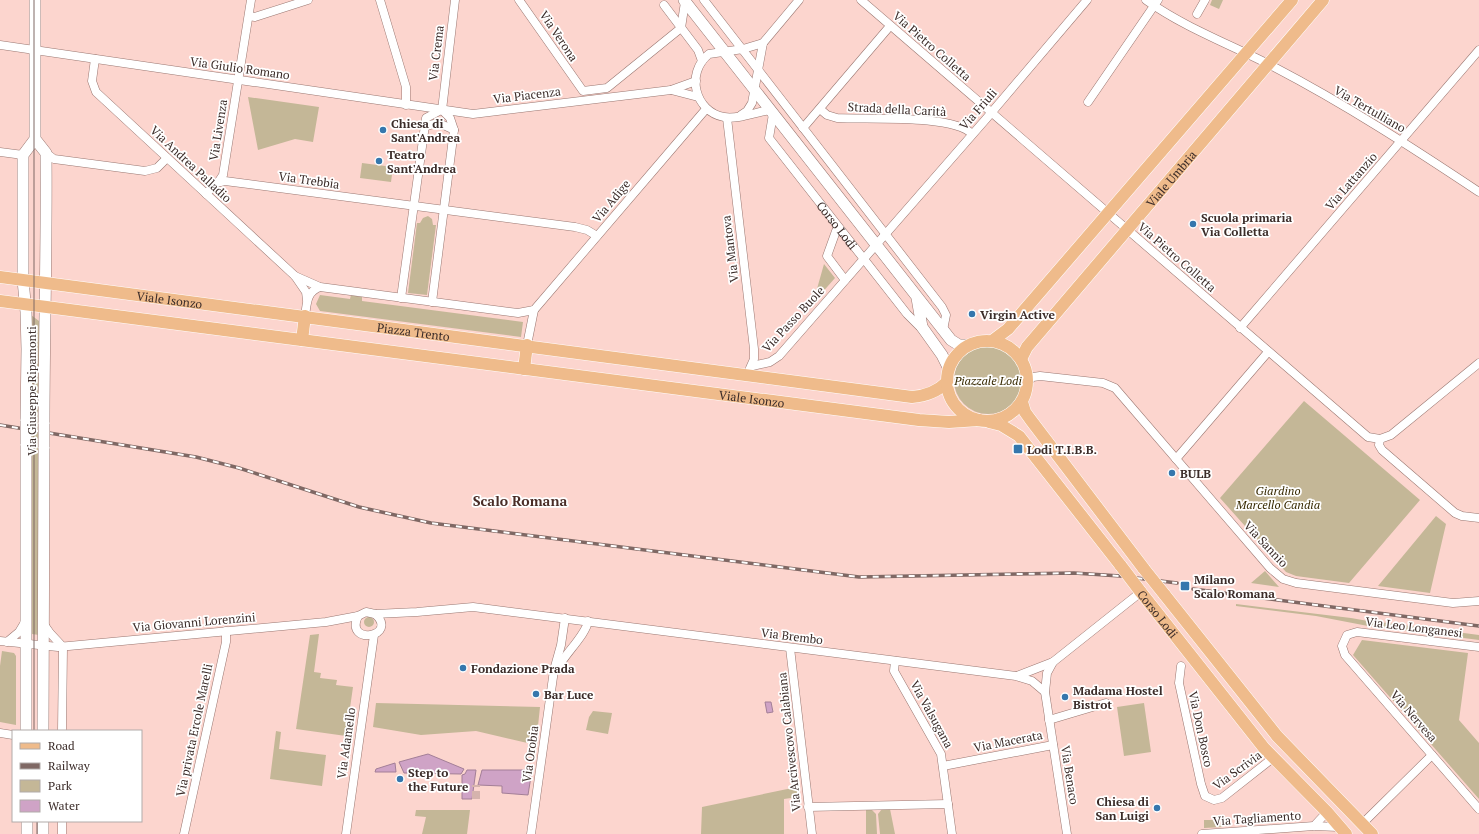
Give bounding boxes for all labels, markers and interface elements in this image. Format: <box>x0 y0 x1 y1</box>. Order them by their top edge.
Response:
street label: Via Verona <box>537 8 581 64</box>
street label: Via Pietro Colletta <box>890 8 974 84</box>
street label: Via Crema <box>425 24 447 82</box>
street label: Via Giulio Romano <box>189 54 291 82</box>
street label: Via Tertulliano <box>1332 82 1409 136</box>
street label: Via Piacenza <box>492 83 562 107</box>
street label: Via Friuli <box>956 85 1000 133</box>
street label: Via Livenza <box>206 98 230 162</box>
street label: Strada della Carità <box>847 99 947 119</box>
place label: Chiesa di Sant'Andrea <box>391 116 460 145</box>
street label: Via Andrea Palladio <box>147 123 235 206</box>
marker: Chiesa di Sant'Andrea <box>378 125 388 135</box>
place label: Teatro Sant'Andrea <box>387 147 456 176</box>
street label: Viale Umbria <box>1142 147 1199 210</box>
street label: Via Lattanzio <box>1322 149 1380 213</box>
marker: Teatro Sant'Andrea <box>374 156 384 166</box>
street label: Via Trebbia <box>278 168 340 192</box>
street label: Via Adige <box>589 176 633 226</box>
street label: Corso Lodi <box>814 198 861 252</box>
place label: Scuola primaria Via Colletta <box>1201 210 1292 239</box>
street label: Via Mantova <box>718 215 742 283</box>
street label: Via Pietro Colletta <box>1135 219 1219 295</box>
marker: Scuola primaria Via Colletta <box>1188 219 1198 229</box>
street label: Via Passo Buole <box>759 283 827 355</box>
street label: Viale Isonzo <box>136 288 204 311</box>
place label: Virgin Active <box>980 307 1056 322</box>
marker: Virgin Active <box>967 309 977 319</box>
street label: Piazza Trento <box>376 319 451 344</box>
street label: Via Giuseppe Ripamonti <box>24 326 39 456</box>
park label: Piazzale Lodi <box>953 373 1022 388</box>
street label: Viale Isonzo <box>718 387 786 410</box>
place label: Lodi T.I.B.B. <box>1027 442 1097 457</box>
marker: Lodi T.I.B.B. <box>1012 443 1024 455</box>
place label: BULB <box>1180 466 1211 481</box>
marker: BULB <box>1167 468 1177 478</box>
park label: Giardino Marcello Candia <box>1235 483 1320 512</box>
district label: Scalo Romana <box>473 491 567 510</box>
street label: Via Sannio <box>1241 518 1291 571</box>
place label: Milano Scalo Romana <box>1194 572 1275 601</box>
marker: Milano Scalo Romana <box>1179 580 1191 592</box>
street label: Corso Lodi <box>1134 587 1182 641</box>
street label: Via Giovanni Lorenzini <box>132 609 256 635</box>
street label: Via Leo Longanesi <box>1365 614 1464 640</box>
street label: Via Brembo <box>760 625 824 647</box>
place label: Fondazione Prada <box>471 661 575 676</box>
street label: Via privata Ercole Marelli <box>173 662 216 798</box>
marker: Fondazione Prada <box>458 663 468 673</box>
street label: Via Arcivescovo Calabiana <box>774 672 804 812</box>
street label: Via Valsugana <box>907 678 957 750</box>
place label: Madama Hostel Bistrot <box>1073 683 1163 712</box>
place label: Bar Luce <box>544 687 594 702</box>
street label: Via Nervesa <box>1387 687 1441 745</box>
marker: Bar Luce <box>531 689 541 699</box>
street label: Via Don Bosco <box>1186 690 1216 769</box>
marker: Madama Hostel Bistrot <box>1060 692 1070 702</box>
street label: Via Adamello <box>334 706 358 780</box>
street label: Via Orobia <box>519 725 541 783</box>
street label: Via Macerata <box>972 727 1044 755</box>
legend <box>12 730 142 822</box>
text: Road <box>48 738 75 753</box>
street label: Via Benaco <box>1058 744 1082 806</box>
street label: Via Scrivia <box>1210 747 1264 793</box>
text: Railway <box>48 758 91 773</box>
place label: Step to the Future <box>408 765 469 794</box>
marker: Step to the Future <box>395 774 405 784</box>
text: Park <box>48 778 73 793</box>
place label: Chiesa di San Luigi <box>1095 794 1149 823</box>
text: Water <box>48 798 80 813</box>
marker: Chiesa di San Luigi <box>1152 803 1162 813</box>
street label: Via Tagliamento <box>1213 807 1302 829</box>

